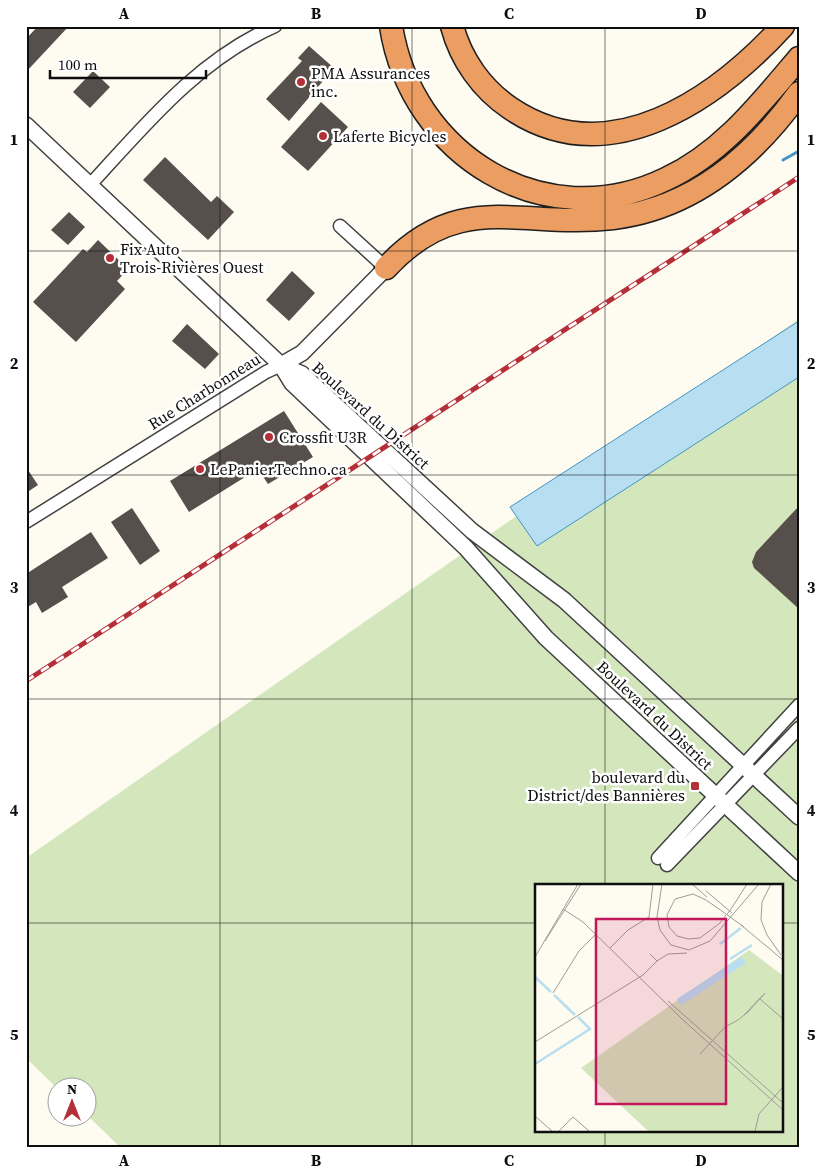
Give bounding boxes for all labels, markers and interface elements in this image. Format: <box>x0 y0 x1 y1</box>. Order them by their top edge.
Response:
text: A <box>119 2 130 24</box>
text: B <box>311 2 322 24</box>
text: C <box>504 2 514 24</box>
text: D <box>695 2 707 24</box>
scale bar <box>50 48 206 80</box>
text: 100 m <box>58 54 98 75</box>
place label: PMA Assurances inc. <box>311 62 430 102</box>
marker: PMA Assurances inc. <box>295 76 307 88</box>
place label: Laferte Bicycles <box>333 125 446 147</box>
text: 1 <box>10 128 18 150</box>
text: 1 <box>807 128 815 150</box>
marker: Laferte Bicycles <box>317 130 329 142</box>
place label: Fix Auto Trois-Rivières Ouest <box>120 238 264 278</box>
marker: Fix Auto Trois-Rivières Ouest <box>104 252 116 264</box>
street label: Rue Charbonneau <box>144 348 264 434</box>
text: 2 <box>10 352 19 374</box>
text: 2 <box>807 352 816 374</box>
street label: Boulevard du District <box>308 356 435 474</box>
place label: Crossfit U3R <box>279 426 368 448</box>
marker: Crossfit U3R <box>263 431 275 443</box>
place label: LePanierTechno.ca <box>210 458 348 480</box>
marker: LePanierTechno.ca <box>194 463 206 475</box>
text: 3 <box>10 576 19 598</box>
text: 3 <box>807 576 816 598</box>
street label: Boulevard du District <box>592 656 718 775</box>
place label: boulevard du District/des Bannières <box>527 766 685 806</box>
marker: boulevard du District/des Bannières <box>689 780 701 792</box>
text: 4 <box>10 799 19 821</box>
text: 4 <box>807 799 816 821</box>
inset map <box>535 884 782 1132</box>
text: 5 <box>10 1023 19 1045</box>
text: 5 <box>807 1023 816 1045</box>
north arrow <box>48 1076 98 1126</box>
text: N <box>67 1079 77 1099</box>
text: A <box>119 1149 130 1171</box>
text: B <box>311 1149 322 1171</box>
text: C <box>504 1149 514 1171</box>
text: D <box>695 1149 707 1171</box>

